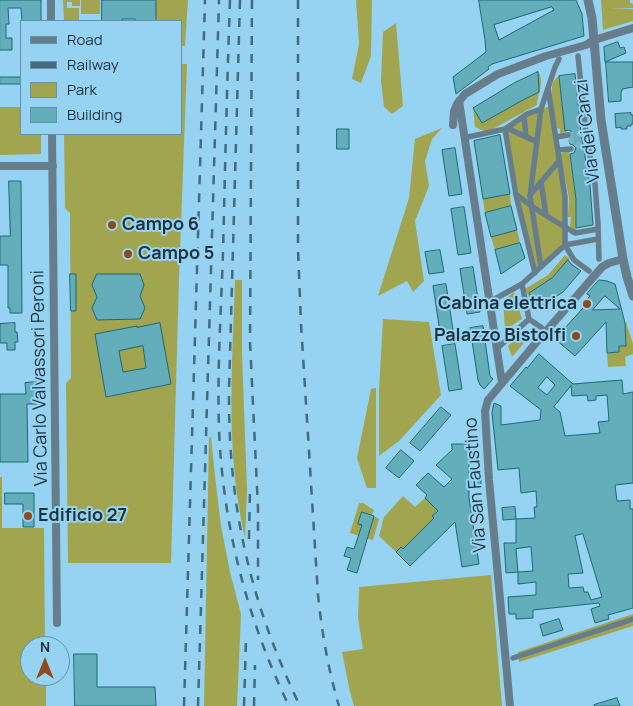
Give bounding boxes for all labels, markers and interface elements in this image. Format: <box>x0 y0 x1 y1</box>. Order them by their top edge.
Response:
legend <box>20 20 182 135</box>
text: Road <box>67 29 103 50</box>
text: Railway <box>67 54 119 75</box>
street label: Via dei Canzi <box>571 78 605 184</box>
text: Park <box>67 79 97 100</box>
text: Building <box>67 104 122 125</box>
place label: Campo 6 <box>122 214 199 236</box>
marker: Campo 6 <box>106 219 118 231</box>
place label: Campo 5 <box>138 243 214 265</box>
marker: Campo 5 <box>122 248 134 260</box>
street label: Via Carlo Valvassori Peroni <box>27 270 53 486</box>
place label: Cabina elettrica <box>438 293 577 315</box>
marker: Cabina elettrica <box>581 298 593 310</box>
place label: Palazzo Bistolfi <box>434 325 566 347</box>
marker: Palazzo Bistolfi <box>570 330 582 342</box>
street label: Via San Faustino <box>461 417 491 553</box>
place label: Edificio 27 <box>38 505 127 527</box>
marker: Edificio 27 <box>22 510 34 522</box>
north arrow <box>20 636 70 686</box>
text: N <box>40 637 50 656</box>

